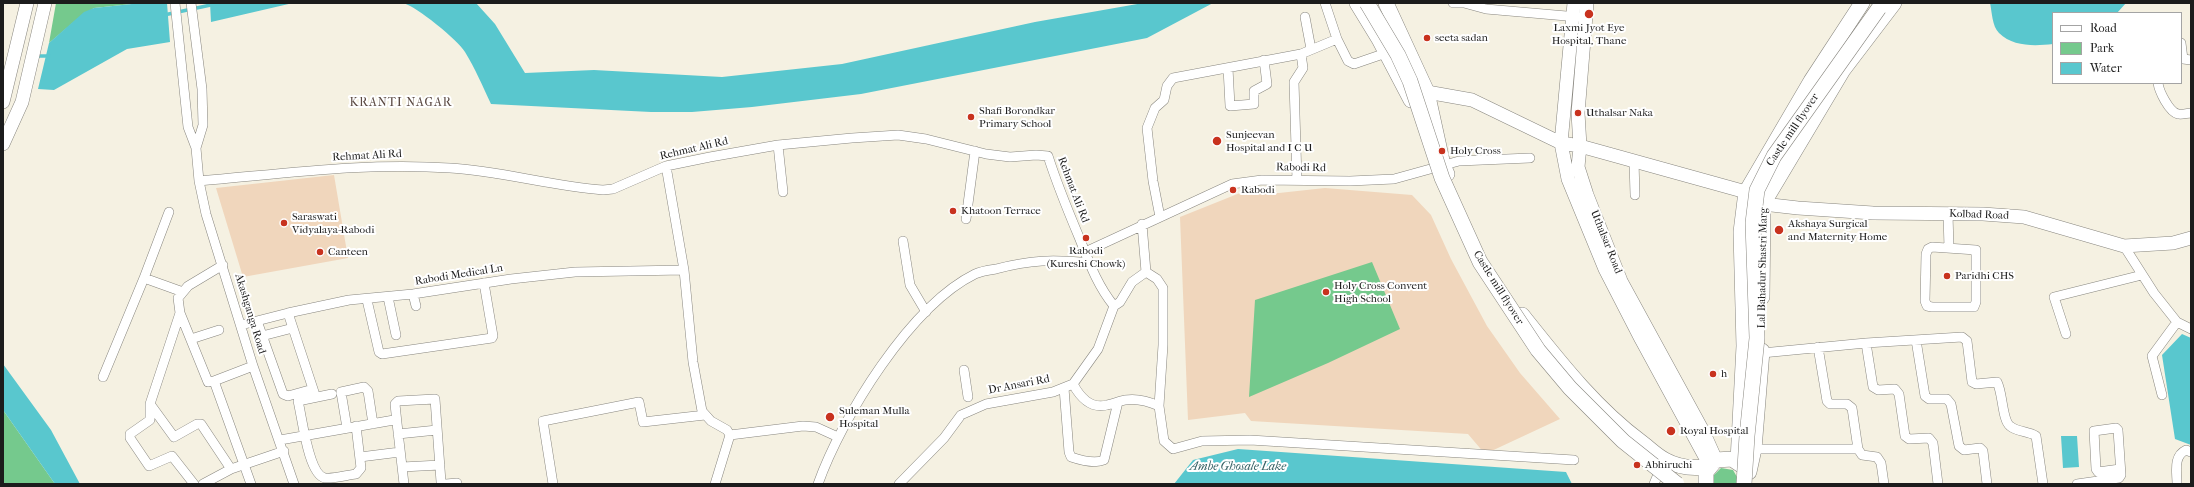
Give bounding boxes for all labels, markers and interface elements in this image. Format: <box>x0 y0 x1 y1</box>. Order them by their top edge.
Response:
marker: Laxmi Jyot Eye Hospital, Thane <box>1583 8 1595 20</box>
legend <box>2052 12 2182 84</box>
place label: Laxmi Jyot Eye Hospital, Thane <box>1552 21 1626 47</box>
text: Road <box>2090 21 2117 35</box>
place label: seeta sadan <box>1435 31 1488 45</box>
marker: seeta sadan <box>1422 33 1432 43</box>
text: Park <box>2090 41 2114 55</box>
text: Water <box>2090 61 2122 75</box>
street label: Castle mill flyover <box>1764 91 1822 169</box>
district label: KRANTI NAGAR <box>349 96 453 110</box>
place label: Shafi Borondkar Primary School <box>979 104 1055 130</box>
place label: Uthalsar Naka <box>1586 106 1653 120</box>
marker: Uthalsar Naka <box>1573 108 1583 118</box>
marker: Shafi Borondkar Primary School <box>966 112 976 122</box>
place label: Sunjeevan Hospital and I C U <box>1226 128 1312 154</box>
street label: Rehmat Ali Rd <box>659 135 729 163</box>
marker: Sunjeevan Hospital and I C U <box>1211 135 1223 147</box>
place label: Holy Cross <box>1450 144 1501 158</box>
marker: Holy Cross <box>1437 146 1447 156</box>
street label: Rehmat Ali Rd <box>332 148 402 164</box>
street label: Rehmat Ali Rd <box>1054 155 1092 225</box>
street label: Rabodi Rd <box>1276 161 1326 175</box>
place label: Rabodi <box>1241 183 1275 197</box>
marker: Rabodi <box>1228 185 1238 195</box>
place label: Khatoon Terrace <box>961 204 1041 218</box>
marker: Khatoon Terrace <box>948 206 958 216</box>
street label: Kolbad Road <box>1949 207 2009 223</box>
street label: Uthalsar Road <box>1587 208 1625 276</box>
street label: Lal Bahadur Shastri Marg <box>1755 208 1771 328</box>
place label: Saraswati Vidyalaya-Rabodi <box>292 210 374 236</box>
place label: Akshaya Surgical and Maternity Home <box>1788 217 1887 243</box>
marker: Saraswati Vidyalaya-Rabodi <box>279 218 289 228</box>
marker: Akshaya Surgical and Maternity Home <box>1773 224 1785 236</box>
marker: Rabodi (Kureshi Chowk) <box>1081 233 1091 243</box>
place label: Rabodi (Kureshi Chowk) <box>1047 244 1125 270</box>
place label: Canteen <box>328 245 368 259</box>
marker: Canteen <box>315 247 325 257</box>
street label: Castle mill flyover <box>1470 249 1526 327</box>
street label: Rabodi Medical Ln <box>414 262 504 288</box>
place label: Paridhi CHS <box>1955 269 2014 283</box>
marker: Paridhi CHS <box>1942 271 1952 281</box>
street label: Akashganga Road <box>232 272 268 356</box>
place label: Holy Cross Convent High School <box>1334 279 1427 305</box>
marker: Holy Cross Convent High School <box>1321 287 1331 297</box>
place label: h <box>1721 367 1727 381</box>
marker: h <box>1708 369 1718 379</box>
street label: Dr Ansari Rd <box>987 373 1051 397</box>
place label: Suleman Mulla Hospital <box>839 404 910 430</box>
marker: Suleman Mulla Hospital <box>824 411 836 423</box>
place label: Royal Hospital <box>1680 424 1749 438</box>
marker: Royal Hospital <box>1665 425 1677 437</box>
place label: Abhiruchi <box>1645 458 1692 472</box>
water label: Ambe Ghosale Lake <box>1190 460 1286 474</box>
marker: Abhiruchi <box>1632 460 1642 470</box>

